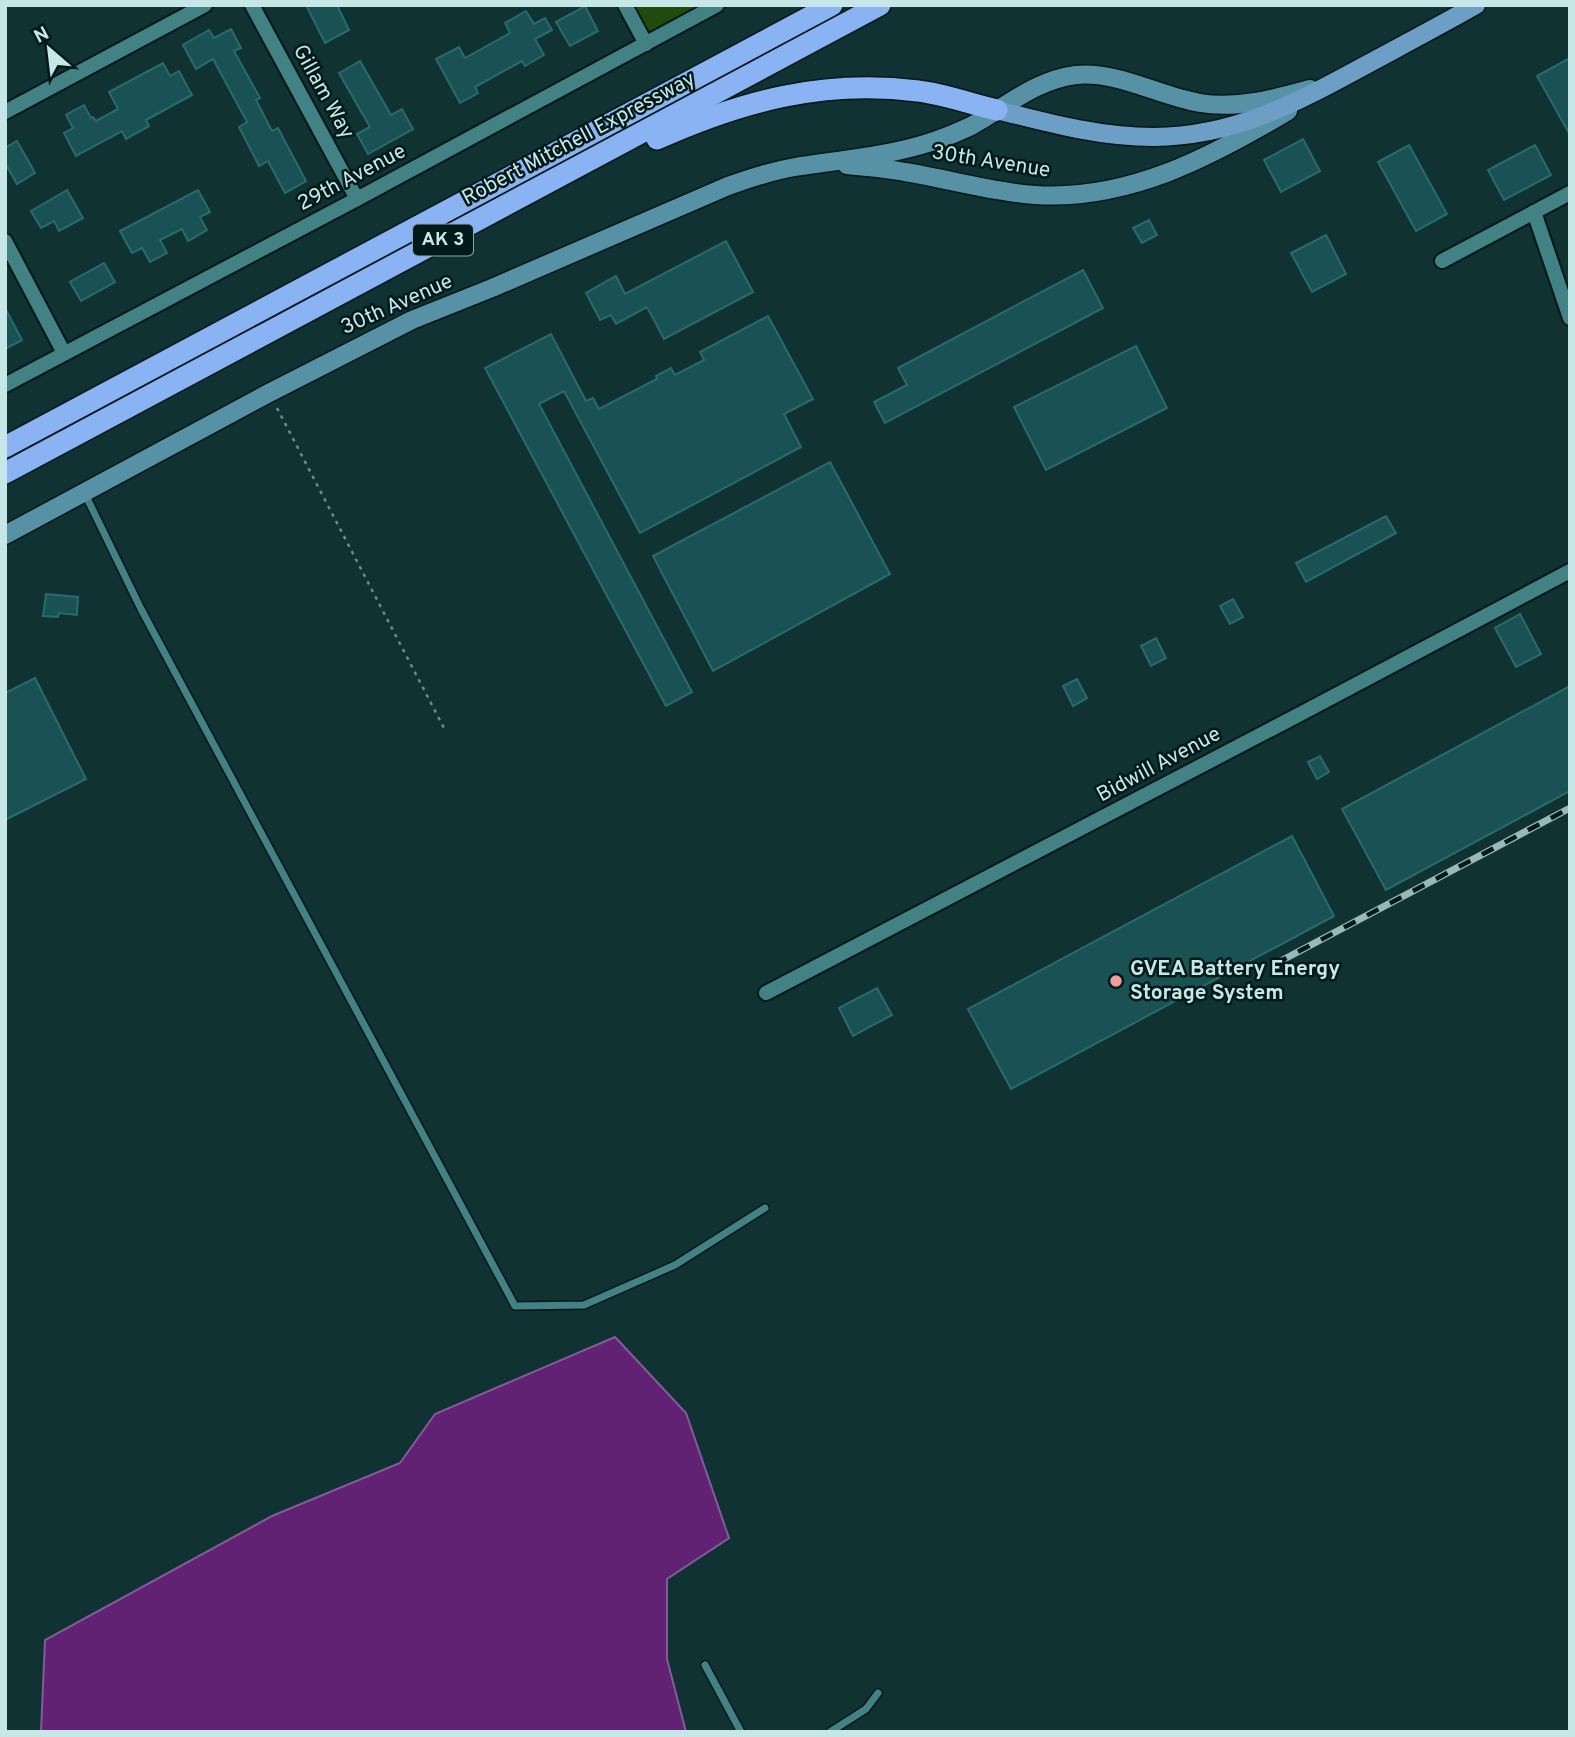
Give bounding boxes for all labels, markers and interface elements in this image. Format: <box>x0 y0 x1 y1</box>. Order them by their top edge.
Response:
north arrow <box>14 14 84 84</box>
text: N <box>30 22 54 50</box>
street label: Gillam Way <box>286 40 360 144</box>
street label: Robert Mitchell Expressway <box>458 66 700 212</box>
street label: 29th Avenue <box>293 138 411 218</box>
street label: 30th Avenue <box>930 139 1052 185</box>
road number: AK 3 <box>413 224 473 256</box>
street label: 30th Avenue <box>337 268 457 342</box>
street label: Bidwill Avenue <box>1092 721 1226 809</box>
place label: GVEA Battery Energy Storage System <box>1130 956 1340 1007</box>
marker: GVEA Battery Energy Storage System <box>1108 973 1124 989</box>

